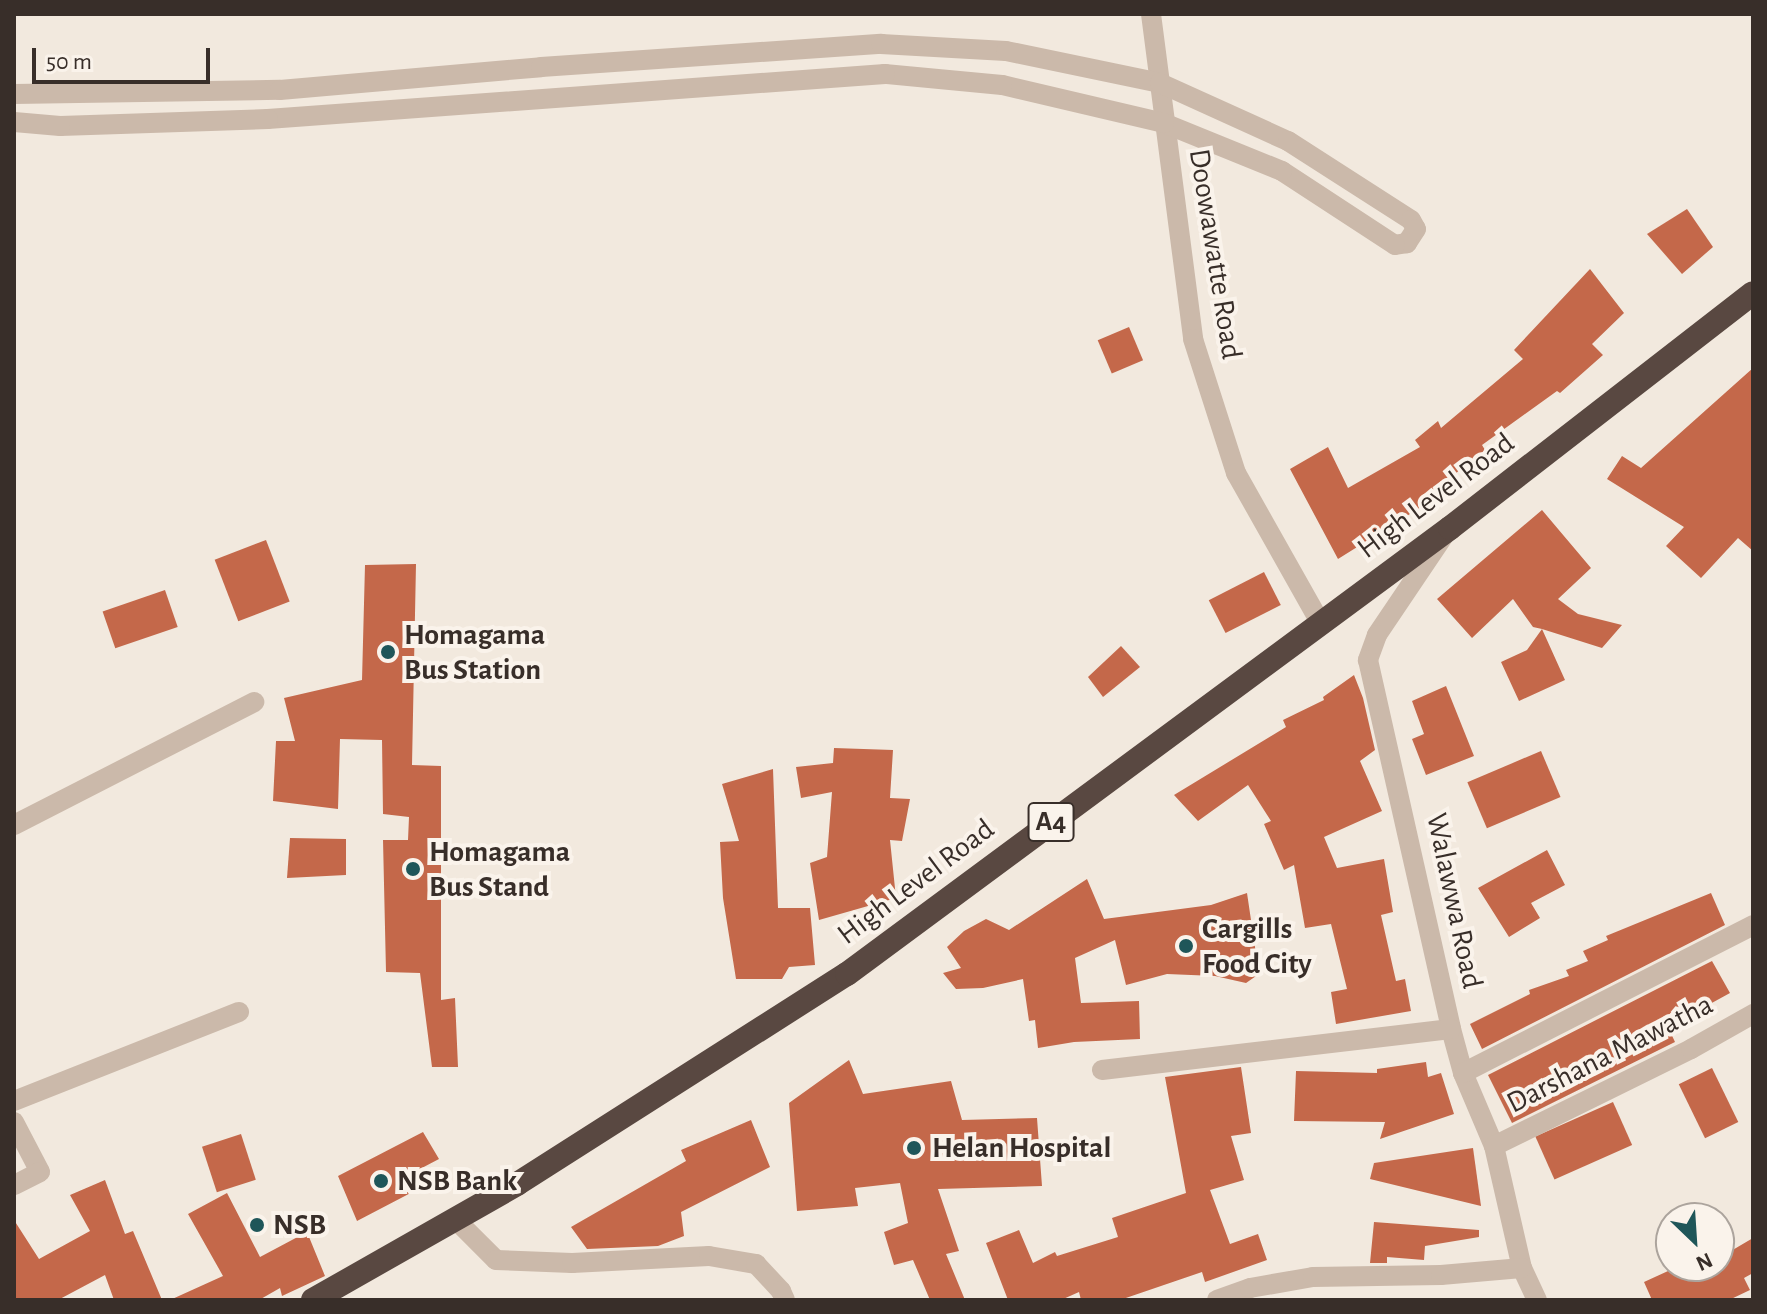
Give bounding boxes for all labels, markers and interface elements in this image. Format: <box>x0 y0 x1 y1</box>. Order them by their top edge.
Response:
scale bar <box>36 32 214 82</box>
text: 50 m <box>46 50 92 74</box>
street label: Doowawatte Road <box>1181 146 1249 362</box>
street label: High Level Road <box>1351 425 1521 567</box>
place label: Homagama Bus Station <box>404 617 545 688</box>
marker: Homagama Bus Station <box>379 643 397 661</box>
road number: A4 <box>1027 798 1075 846</box>
street label: Walawwa Road <box>1418 810 1490 992</box>
street label: High Level Road <box>831 811 1001 953</box>
place label: Homagama Bus Stand <box>429 834 570 904</box>
marker: Homagama Bus Stand <box>404 860 422 878</box>
place label: Cargills Food City <box>1202 911 1312 982</box>
marker: Cargills Food City <box>1177 937 1195 955</box>
street label: Darshana Mawatha <box>1501 987 1719 1121</box>
place label: Helan Hospital <box>932 1130 1111 1166</box>
marker: Helan Hospital <box>903 1137 925 1159</box>
place label: NSB Bank <box>397 1163 517 1199</box>
marker: NSB Bank <box>372 1172 390 1190</box>
north arrow <box>1655 1202 1735 1282</box>
place label: NSB <box>273 1207 326 1243</box>
marker: NSB <box>248 1216 266 1234</box>
text: N <box>1693 1249 1716 1275</box>

